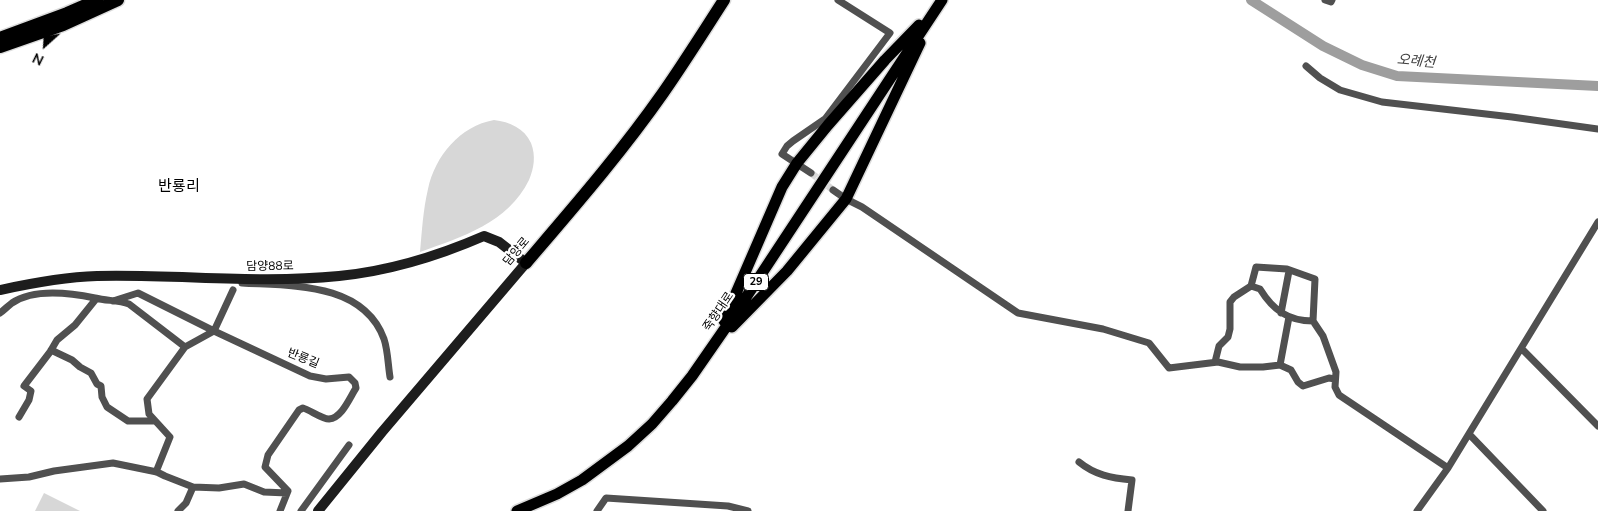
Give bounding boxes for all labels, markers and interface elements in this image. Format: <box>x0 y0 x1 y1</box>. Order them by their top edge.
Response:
north arrow <box>20 20 70 70</box>
text: N <box>29 48 47 70</box>
water label: 오례천 <box>1396 52 1436 72</box>
district label: 반룡리 <box>158 178 200 196</box>
street label: 담양로 <box>501 235 533 269</box>
street label: 담양88로 <box>246 259 294 275</box>
road number: 29 <box>744 274 768 290</box>
street label: 죽향대로 <box>701 290 737 334</box>
street label: 반룡길 <box>285 346 321 372</box>

